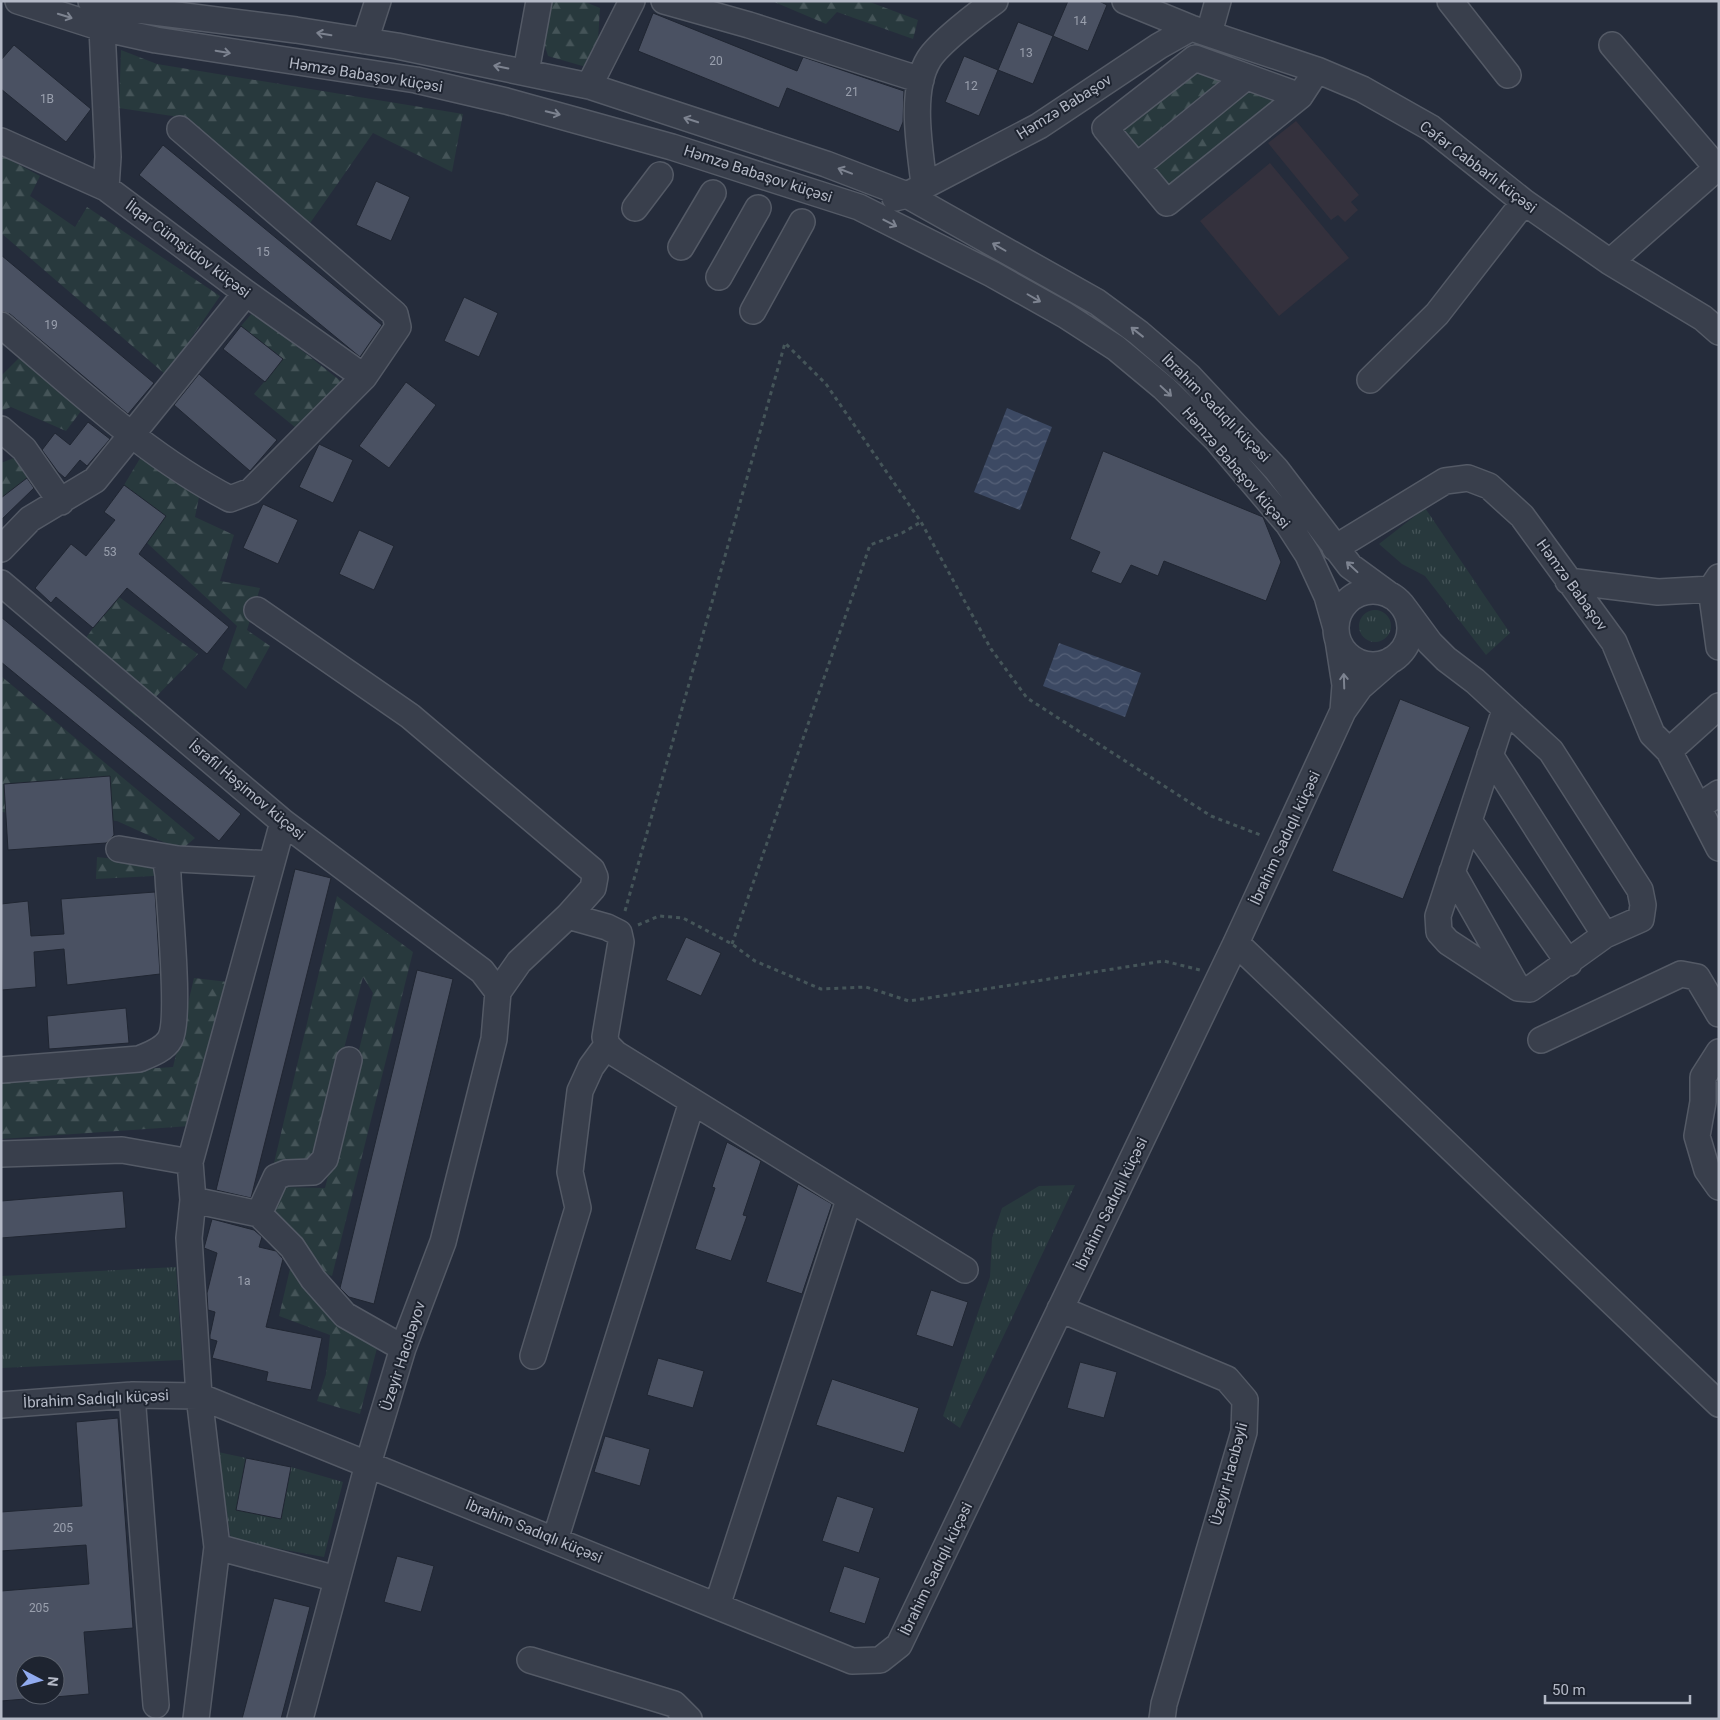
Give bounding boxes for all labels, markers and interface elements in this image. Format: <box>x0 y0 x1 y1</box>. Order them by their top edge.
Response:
one-way arrow <box>56 12 72 21</box>
house number: 14 <box>1073 14 1087 28</box>
one-way arrow <box>317 29 333 39</box>
house number: 13 <box>1019 46 1033 60</box>
one-way arrow <box>215 47 231 57</box>
street label: Həmzə Babaşov küçəsi <box>288 54 444 96</box>
house number: 20 <box>709 54 723 68</box>
one-way arrow <box>494 62 510 72</box>
street label: Həmzə Babaşov <box>1013 71 1115 143</box>
house number: 12 <box>964 79 978 93</box>
house number: 21 <box>845 85 859 99</box>
house number: 1B <box>40 92 54 106</box>
one-way arrow <box>544 109 560 118</box>
one-way arrow <box>684 115 700 124</box>
street label: Cəfər Cabbarlı küçəsi <box>1416 117 1540 217</box>
street label: Həmzə Babaşov küçəsi <box>681 141 835 207</box>
one-way arrow <box>838 166 854 175</box>
street label: İlqar Cümşüdov küçəsi <box>122 196 254 302</box>
one-way arrow <box>882 219 897 228</box>
one-way arrow <box>991 242 1006 252</box>
house number: 15 <box>256 245 270 259</box>
one-way arrow <box>1026 293 1041 303</box>
house number: 19 <box>44 318 58 332</box>
one-way arrow <box>1131 326 1144 337</box>
street label: İbrahim Sadıqlı küçəsi <box>1158 350 1274 466</box>
one-way arrow <box>1160 385 1173 397</box>
street label: Həmzə Babaşov küçəsi <box>1178 404 1294 532</box>
street label: Həmzə Babaşov <box>1533 536 1611 634</box>
house number: 53 <box>103 545 117 559</box>
one-way arrow <box>1346 561 1359 573</box>
one-way arrow <box>1340 673 1349 689</box>
street label: İsrafil Həşimov küçəsi <box>185 736 309 844</box>
street label: İbrahim Sadıqlı küçəsi <box>1246 768 1324 908</box>
street label: İbrahim Sadıqlı küçəsi <box>1071 1134 1151 1274</box>
house number: 1a <box>237 1274 251 1288</box>
street label: Üzeyir Hacıbəyov <box>377 1299 429 1413</box>
street label: İbrahim Sadıqlı küçəsi <box>23 1386 169 1412</box>
street label: Üzeyir Hacıbəyli <box>1207 1421 1251 1527</box>
street label: İbrahim Sadıqlı küçəsi <box>463 1495 605 1567</box>
street label: İbrahim Sadıqlı küçəsi <box>896 1499 976 1639</box>
house number: 205 <box>53 1521 73 1535</box>
house number: 205 <box>29 1601 49 1615</box>
north arrow <box>15 1655 65 1705</box>
scale bar <box>1545 1672 1690 1704</box>
text: N <box>44 1676 61 1687</box>
text: 50 m <box>1552 1681 1586 1699</box>

